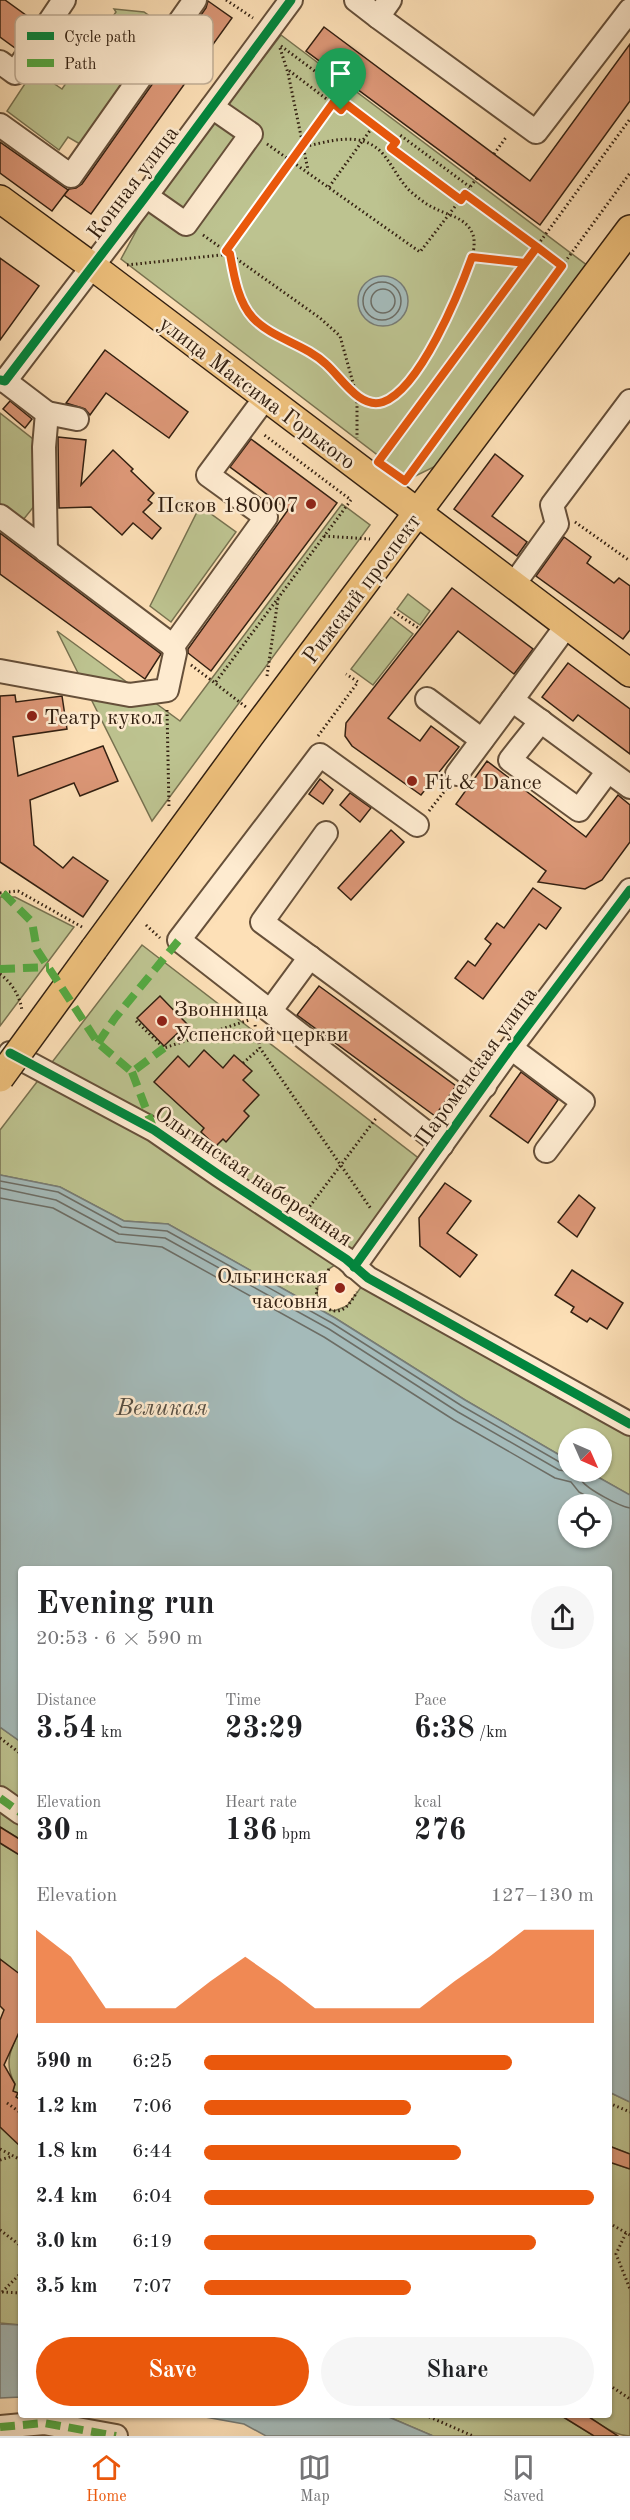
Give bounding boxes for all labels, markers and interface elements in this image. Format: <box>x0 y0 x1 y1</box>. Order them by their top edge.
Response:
legend <box>15 15 213 84</box>
text: Cycle path <box>64 30 136 46</box>
pin <box>315 48 366 110</box>
text: Path <box>64 57 97 73</box>
icon: arrive <box>324 57 357 90</box>
street label: Конная улица <box>84 122 183 244</box>
street label: улица Максима Горького <box>155 313 359 474</box>
place label: Псков 180007 <box>157 495 299 517</box>
marker: Псков 180007 <box>304 497 318 511</box>
street label: Рижский проспект <box>299 510 426 668</box>
place label: Театр кукол <box>44 707 163 729</box>
marker: Театр кукол <box>25 709 39 723</box>
place label: Fit & Dance <box>424 772 542 794</box>
marker: Fit & Dance <box>405 774 419 788</box>
street label: Пароменская улица <box>412 983 542 1151</box>
place label: Звонница Успенской церкви <box>174 999 349 1046</box>
marker: Звонница Успенской церкви <box>155 1014 169 1028</box>
street label: Ольгинская набережная <box>150 1102 356 1251</box>
place label: Ольгинская часовня <box>217 1266 328 1313</box>
marker: Ольгинская часовня <box>333 1281 347 1295</box>
water label: Великая <box>115 1397 208 1421</box>
north arrow <box>558 1428 612 1482</box>
map controls <box>558 1428 612 1548</box>
button: locate <box>558 1494 612 1548</box>
button: share <box>531 1586 594 1649</box>
text: Evening run <box>36 1588 215 1621</box>
text: 20:53 · 6 × 590 m <box>36 1629 203 1649</box>
text: Distance <box>36 1693 96 1709</box>
text: Time <box>225 1693 261 1709</box>
text: Pace <box>414 1693 446 1709</box>
text: 3.54 <box>36 1714 97 1744</box>
text: 23:29 <box>225 1714 303 1744</box>
text: 6:38 <box>414 1714 475 1744</box>
text: km <box>97 1725 122 1741</box>
text: /km <box>475 1725 507 1741</box>
text: Elevation <box>36 1795 101 1811</box>
text: Heart rate <box>225 1795 297 1811</box>
text: kcal <box>414 1795 442 1811</box>
text: 30 <box>36 1816 71 1846</box>
text: 136 <box>225 1816 277 1846</box>
text: 276 <box>414 1816 466 1846</box>
text: m <box>71 1827 88 1843</box>
text: bpm <box>277 1827 311 1843</box>
text: Elevation <box>36 1886 117 1906</box>
text: 127–130 m <box>491 1886 594 1906</box>
text: 590 m <box>36 2052 92 2072</box>
text: 6:25 <box>132 2052 172 2072</box>
text: 1.2 km <box>36 2097 98 2117</box>
text: 7:06 <box>132 2097 172 2117</box>
text: 1.8 km <box>36 2142 98 2162</box>
text: 6:44 <box>132 2142 172 2162</box>
text: 2.4 km <box>36 2187 98 2207</box>
text: 6:04 <box>132 2187 172 2207</box>
text: 3.0 km <box>36 2232 98 2252</box>
text: 6:19 <box>132 2232 172 2252</box>
text: 3.5 km <box>36 2277 98 2297</box>
text: 7:07 <box>132 2277 172 2297</box>
button: Save <box>36 2337 309 2406</box>
button: Share <box>321 2337 594 2406</box>
tab: Home <box>86 2451 127 2507</box>
tab: Map <box>298 2451 331 2507</box>
tab: Saved <box>503 2451 544 2507</box>

